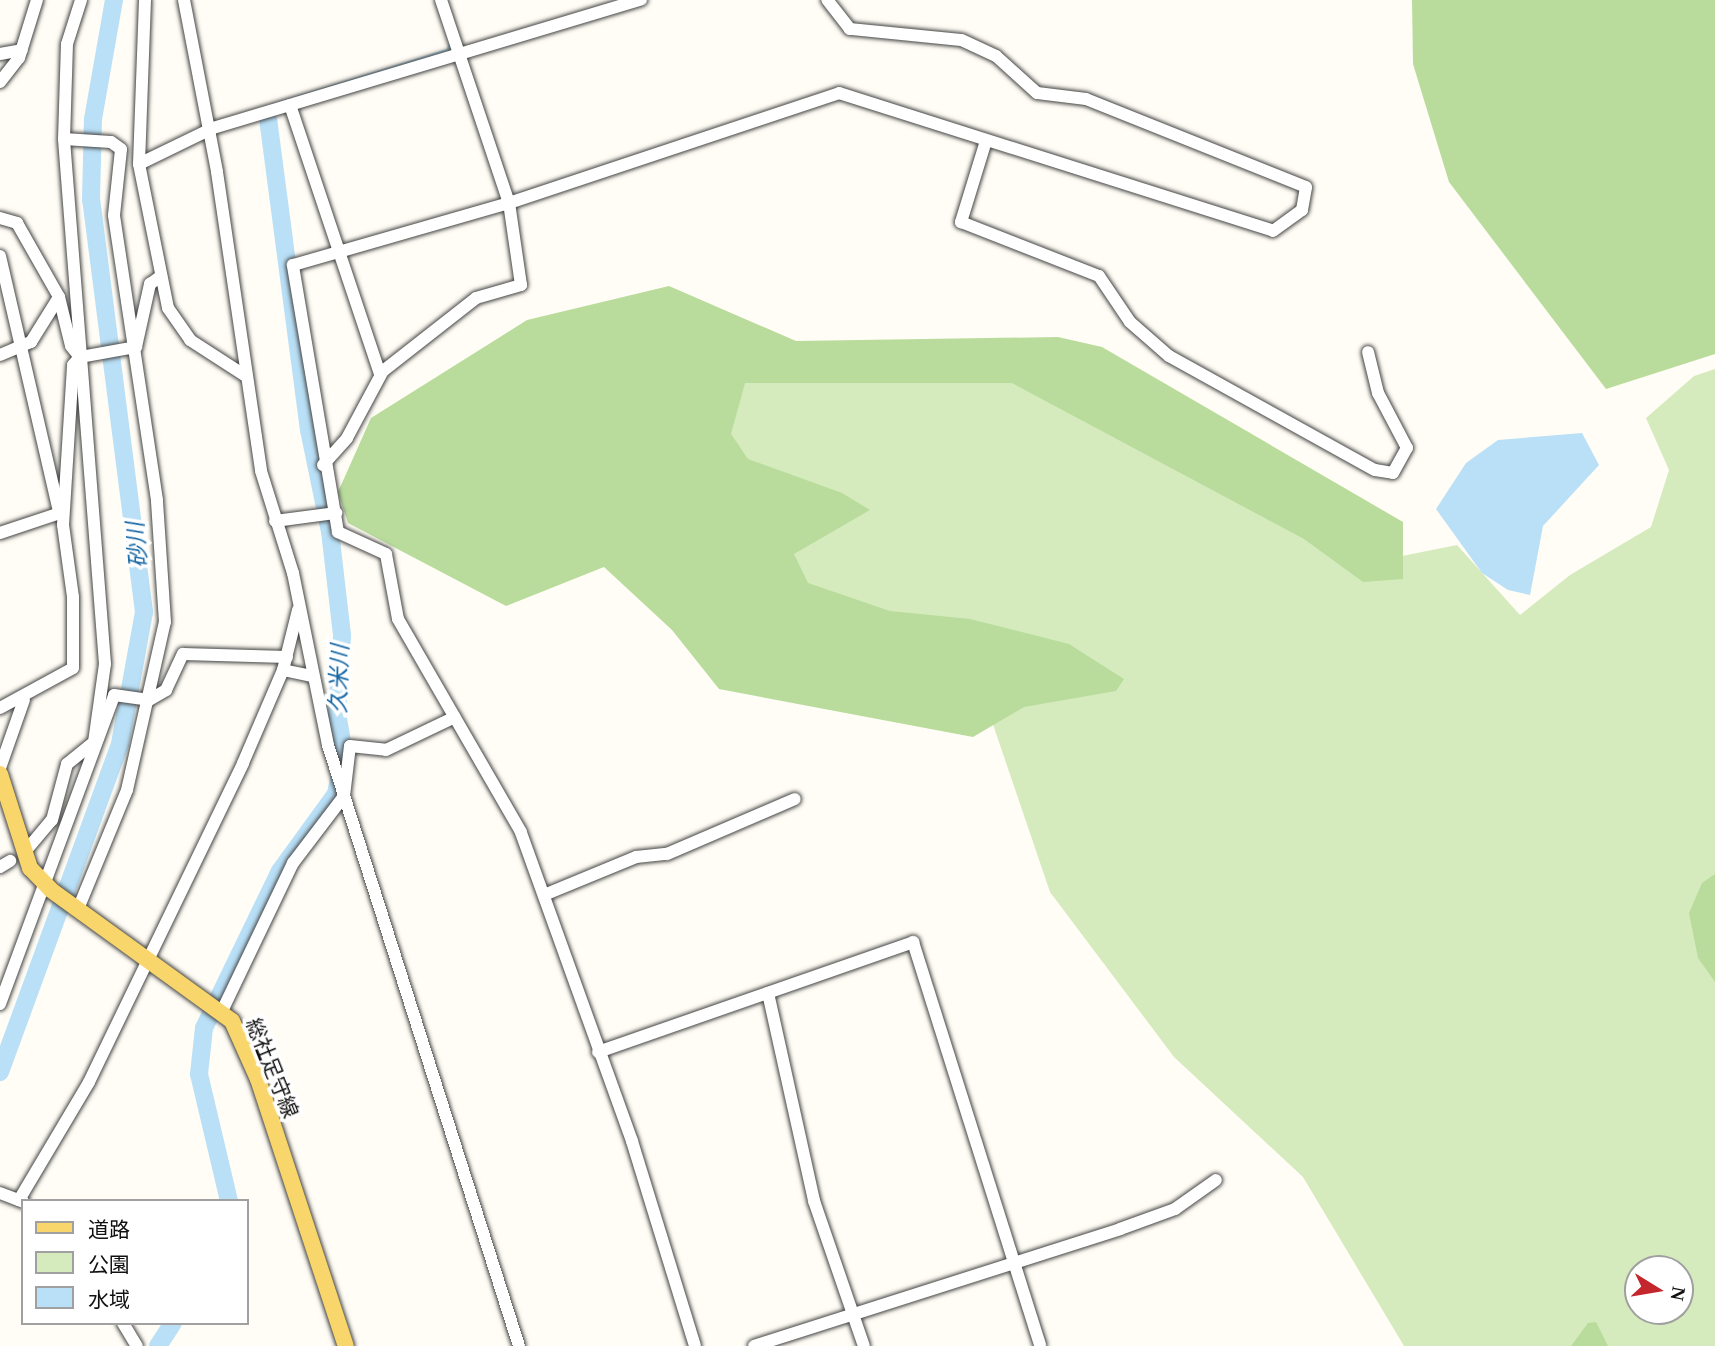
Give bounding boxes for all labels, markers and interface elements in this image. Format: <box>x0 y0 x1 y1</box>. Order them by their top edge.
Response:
water label: 砂川 <box>122 521 154 569</box>
water label: 久米川 <box>325 644 355 714</box>
street label: 総社足守線 <box>241 1015 303 1121</box>
legend <box>21 1199 248 1325</box>
text: 道路 <box>88 1218 130 1242</box>
text: 公園 <box>88 1253 130 1277</box>
north arrow <box>1624 1255 1694 1325</box>
text: N <box>1667 1285 1690 1302</box>
text: 水域 <box>88 1288 130 1312</box>

